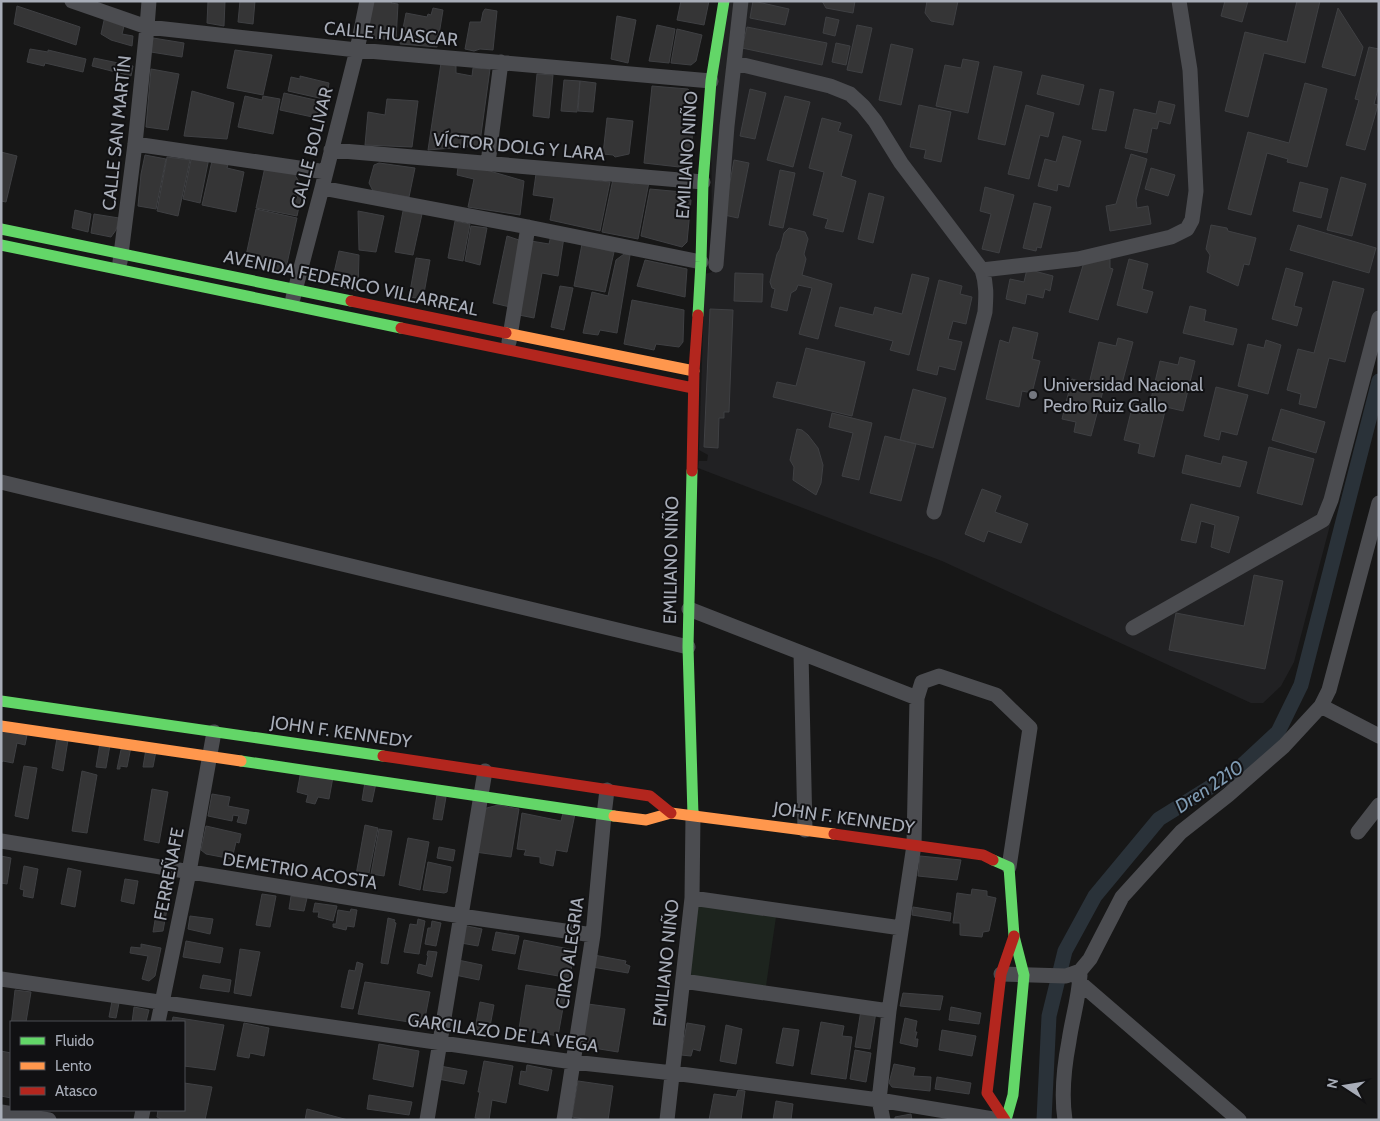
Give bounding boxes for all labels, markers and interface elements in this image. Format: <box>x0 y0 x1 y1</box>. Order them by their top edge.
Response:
street label: CALLE HUASCAR <box>323 17 459 51</box>
street label: CALLE SAN MARTÍN <box>98 54 136 212</box>
street label: CALLE BOLIVAR <box>286 85 338 211</box>
street label: EMILIANO NIÑO <box>672 90 702 220</box>
street label: VÍCTOR DOLG Y LARA <box>432 129 606 165</box>
street label: AVENIDA FEDERICO VILLARREAL <box>222 245 480 321</box>
place label: Universidad Nacional Pedro Ruiz Gallo <box>1043 374 1204 417</box>
marker: Universidad Nacional Pedro Ruiz Gallo <box>1027 389 1039 401</box>
street label: EMILIANO NIÑO <box>659 496 683 624</box>
street label: JOHN F. KENNEDY <box>268 711 414 753</box>
water label: Dren 2210 <box>1170 755 1248 818</box>
street label: JOHN F. KENNEDY <box>771 797 917 839</box>
street label: FERREÑAFE <box>149 826 189 922</box>
street label: DEMETRIO ACOSTA <box>221 848 379 894</box>
street label: CIRO ALEGRIA <box>551 896 589 1010</box>
street label: EMILIANO NIÑO <box>648 898 684 1028</box>
street label: GARCILAZO DE LA VEGA <box>406 1009 600 1057</box>
legend <box>10 1021 185 1111</box>
text: Fluido <box>55 1032 94 1050</box>
text: Lento <box>55 1057 92 1075</box>
north arrow <box>1320 1061 1370 1111</box>
text: N <box>1322 1077 1342 1090</box>
text: Atasco <box>55 1082 97 1100</box>

